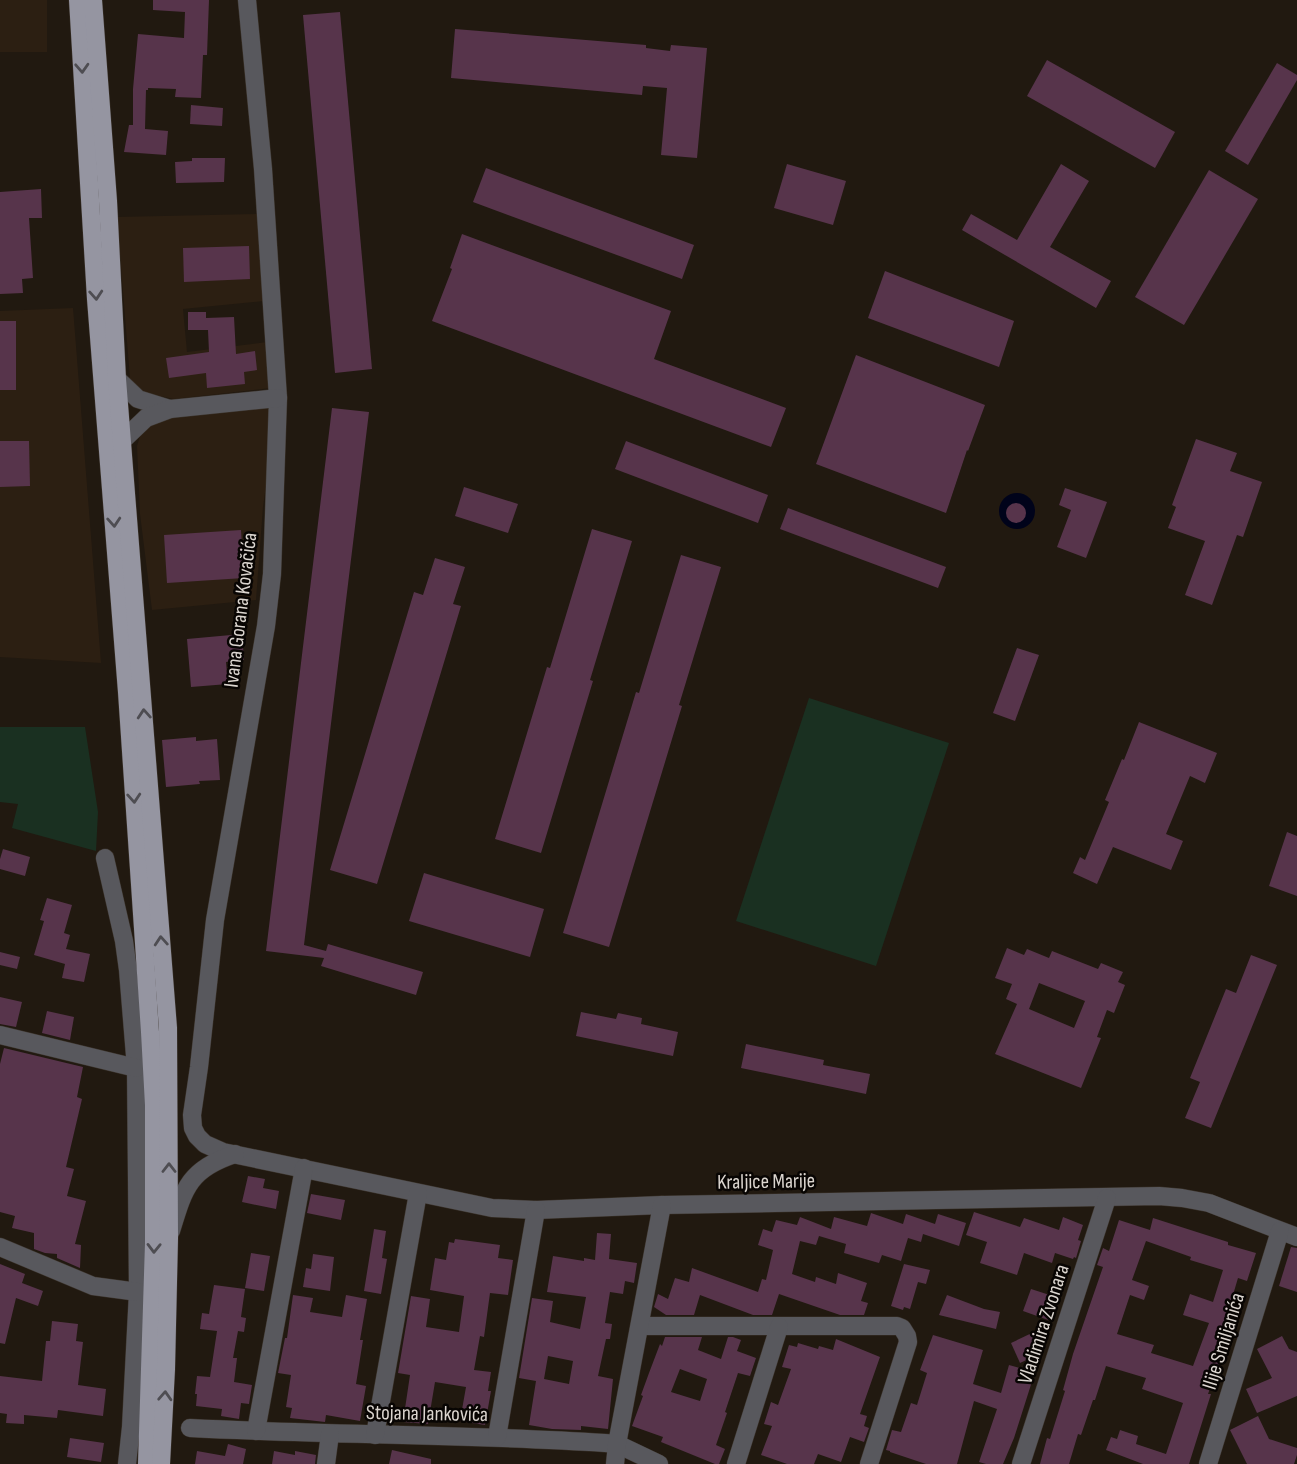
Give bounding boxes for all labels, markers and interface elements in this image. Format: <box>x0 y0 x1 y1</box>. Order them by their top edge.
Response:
one-way arrow <box>74 63 89 74</box>
one-way arrow <box>88 290 103 301</box>
one-way arrow <box>106 517 121 528</box>
street label: Ivana Gorana Kovačića <box>219 531 262 689</box>
one-way arrow <box>137 709 152 720</box>
one-way arrow <box>126 793 141 804</box>
one-way arrow <box>154 935 169 946</box>
one-way arrow <box>161 1163 177 1173</box>
street label: Kraljice Marije <box>717 1168 815 1195</box>
one-way arrow <box>146 1243 162 1253</box>
street label: Vladimira Zvonara <box>1012 1261 1075 1387</box>
street label: Ilije Smiljanića <box>1197 1290 1250 1392</box>
one-way arrow <box>158 1390 173 1401</box>
street label: Stojana Jankovića <box>366 1400 488 1427</box>

